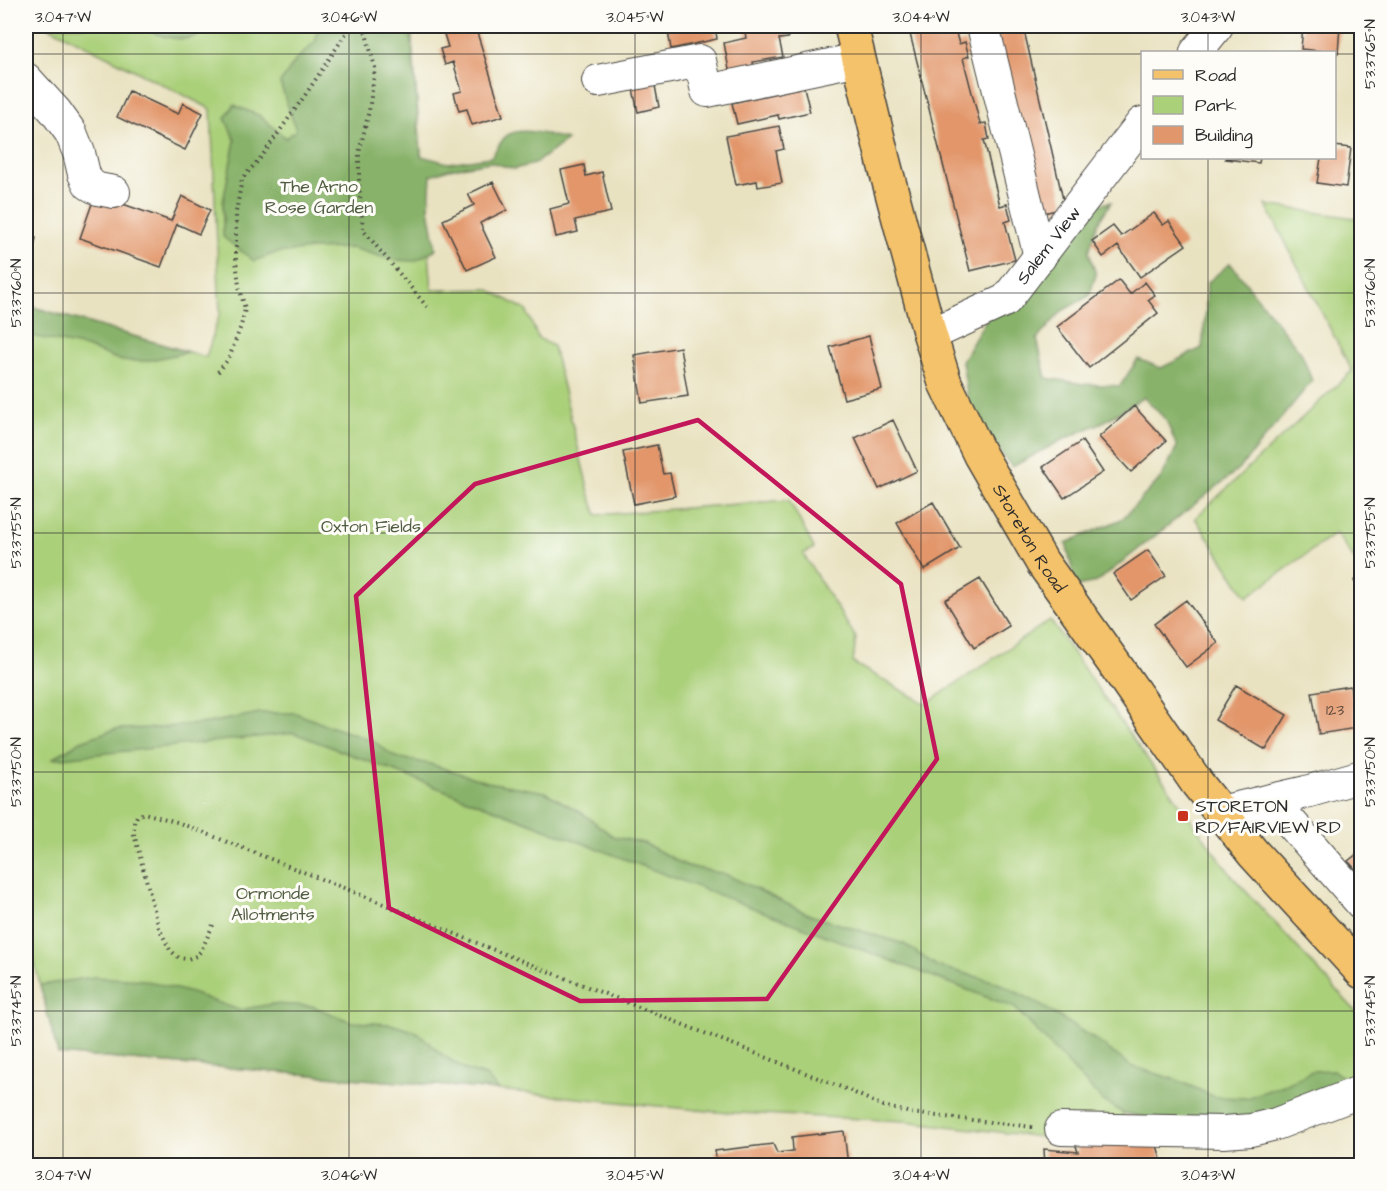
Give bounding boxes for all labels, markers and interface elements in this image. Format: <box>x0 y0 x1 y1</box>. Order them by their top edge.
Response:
text: 3.047°W <box>35 7 91 28</box>
text: 3.046°W <box>321 7 377 28</box>
text: 3.045°W <box>606 7 664 28</box>
text: 3.044°W <box>892 7 950 28</box>
text: 3.043°W <box>1181 7 1235 28</box>
text: 53.3765°N <box>1360 19 1381 89</box>
legend <box>1141 51 1336 159</box>
text: Road <box>1195 63 1236 88</box>
text: Park <box>1195 93 1237 118</box>
text: Building <box>1195 123 1253 149</box>
park label: The Arno Rose Garden <box>265 174 373 220</box>
street label: Salem View <box>1010 201 1087 290</box>
text: 53.3760°N <box>6 259 27 327</box>
text: 53.3760°N <box>1360 259 1381 327</box>
street label: Storeton Road <box>986 479 1072 598</box>
text: 53.3755°N <box>6 497 27 569</box>
text: 53.3755°N <box>1360 497 1381 569</box>
park label: Oxton Fields <box>321 514 421 539</box>
house number: 123 <box>1326 700 1344 721</box>
text: 53.3750°N <box>6 737 27 807</box>
text: 53.3750°N <box>1360 737 1381 807</box>
place label: STORETON RD/FAIRVIEW RD <box>1195 794 1341 840</box>
marker: STORETON RD/FAIRVIEW RD <box>1176 809 1190 823</box>
park label: Ormonde Allotments <box>231 881 315 927</box>
text: 53.3745°N <box>6 976 27 1046</box>
text: 53.3745°N <box>1360 976 1381 1046</box>
text: 3.047°W <box>35 1165 91 1186</box>
text: 3.046°W <box>321 1165 377 1186</box>
text: 3.045°W <box>606 1165 664 1186</box>
text: 3.044°W <box>892 1165 950 1186</box>
text: 3.043°W <box>1181 1165 1235 1186</box>

